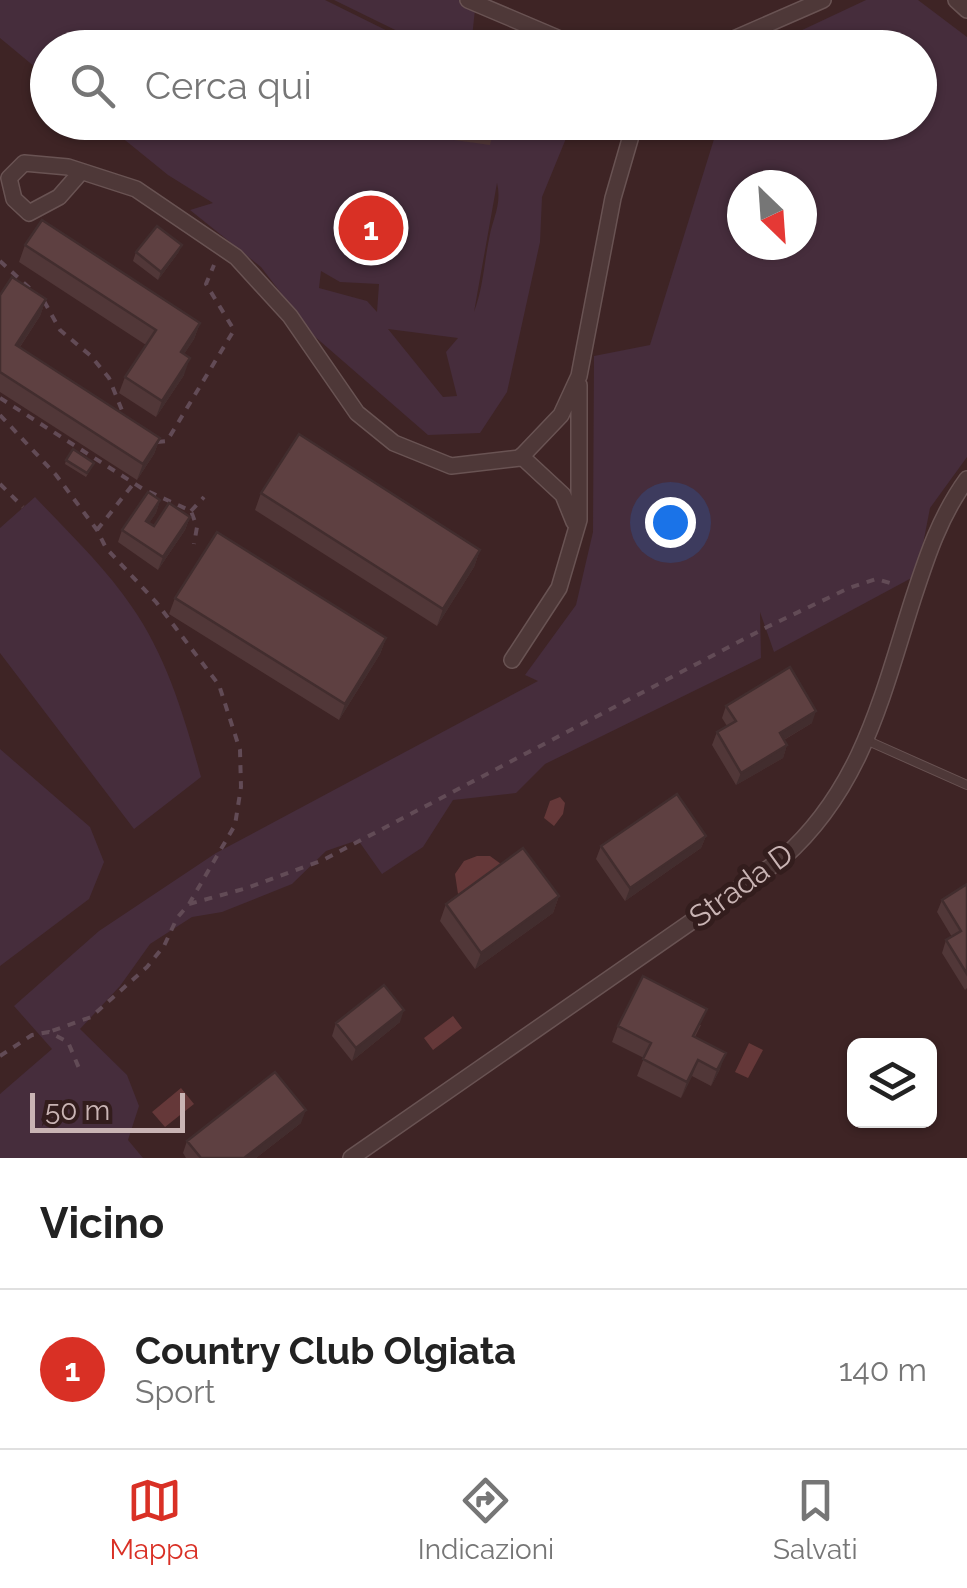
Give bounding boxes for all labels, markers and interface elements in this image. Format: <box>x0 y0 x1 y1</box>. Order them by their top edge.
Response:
search box <box>30 30 937 140</box>
icon: search <box>65 58 120 113</box>
text: Cerca qui <box>145 63 312 108</box>
north arrow <box>727 170 817 260</box>
pin: 1 <box>338 190 404 266</box>
your location <box>645 497 696 548</box>
street label: Strada D <box>683 836 799 934</box>
map controls <box>847 1038 937 1128</box>
button: layers <box>847 1038 937 1128</box>
scale bar <box>30 1088 185 1132</box>
text: 50 m <box>45 1094 110 1127</box>
text: Vicino <box>40 1199 164 1248</box>
text: Country Club Olgiata <box>135 1328 516 1373</box>
text: 1 <box>65 1351 80 1388</box>
text: 140 m <box>839 1351 927 1388</box>
text: Sport <box>135 1373 215 1410</box>
tab: Mappa <box>109 1473 199 1566</box>
tab: Indicazioni <box>418 1473 554 1566</box>
tab: Salvati <box>773 1473 858 1566</box>

